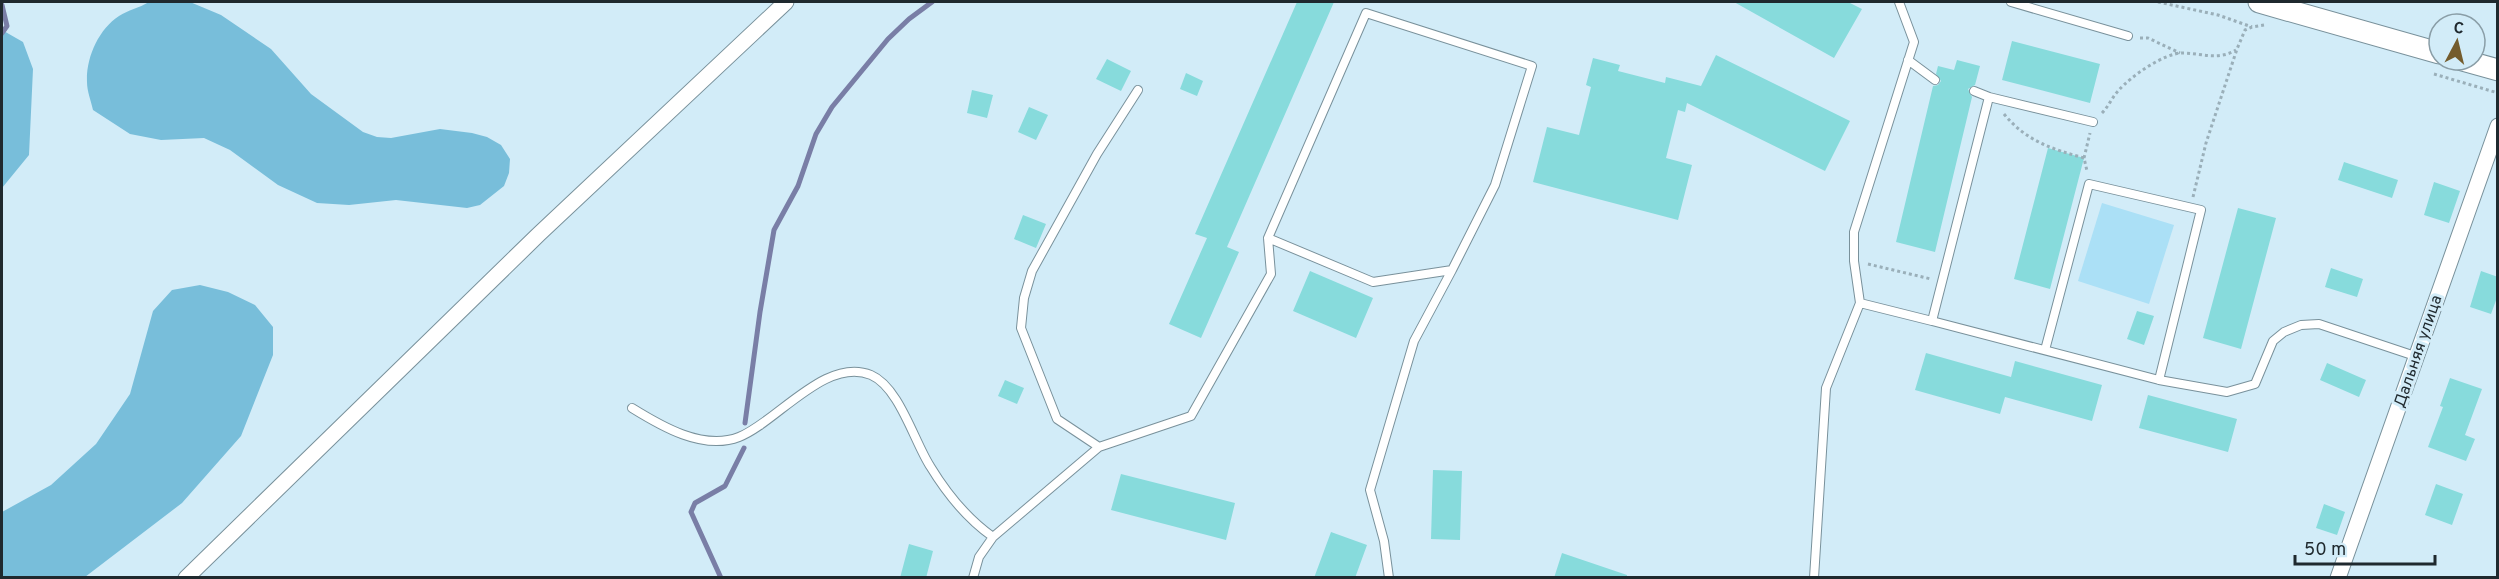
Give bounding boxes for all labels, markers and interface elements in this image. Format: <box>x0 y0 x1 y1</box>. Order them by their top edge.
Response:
north arrow <box>2427 12 2487 72</box>
text: С <box>2452 19 2465 40</box>
street label: Дальняя улица <box>2390 293 2448 411</box>
scale bar <box>2295 528 2434 566</box>
text: 50 m <box>2304 539 2346 562</box>

